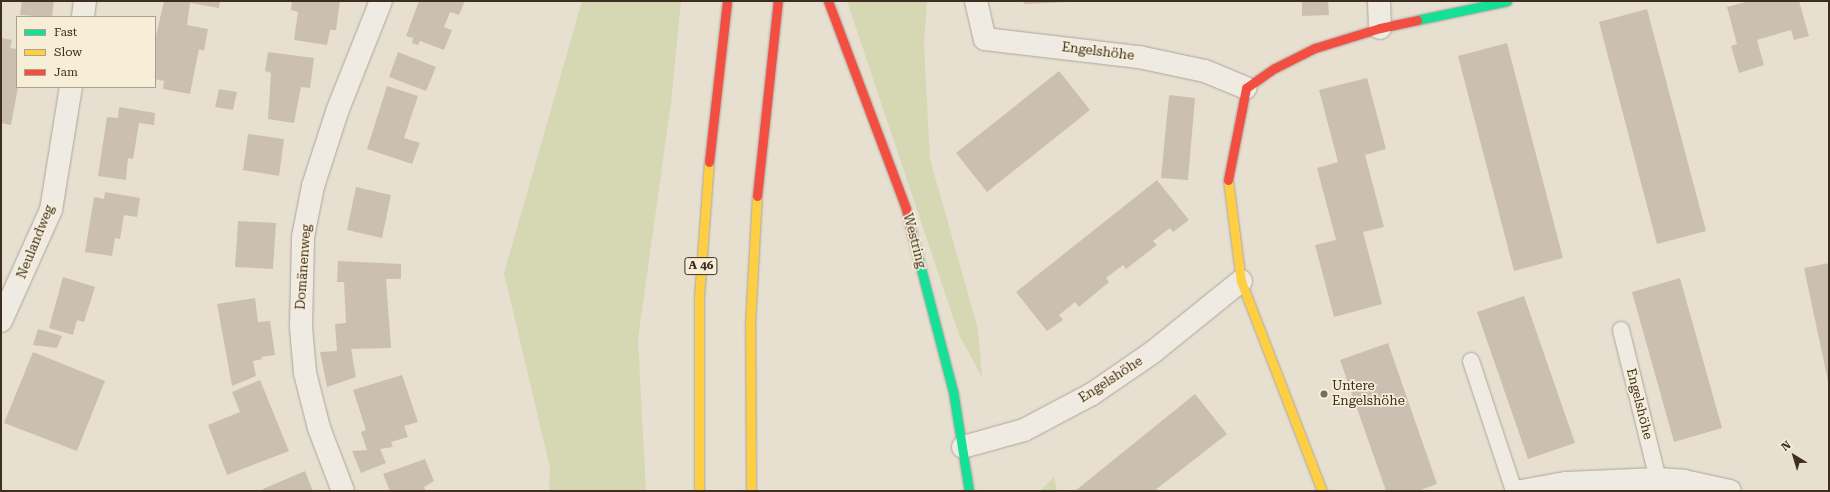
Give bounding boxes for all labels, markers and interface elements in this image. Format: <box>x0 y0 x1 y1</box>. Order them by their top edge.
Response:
legend <box>16 16 156 88</box>
text: Fast <box>54 25 77 39</box>
street label: Engelshöhe <box>1061 40 1135 64</box>
text: Slow <box>54 45 82 59</box>
text: Jam <box>54 65 78 79</box>
street label: Neulandweg <box>14 203 58 281</box>
street label: Westring <box>899 212 929 270</box>
street label: Domänenweg <box>293 224 315 310</box>
road number: A 46 <box>684 256 718 276</box>
street label: Engelshöhe <box>1076 354 1146 406</box>
street label: Engelshöhe <box>1623 367 1655 441</box>
place label: Untere Engelshöhe <box>1332 379 1405 410</box>
marker: Untere Engelshöhe <box>1319 389 1329 399</box>
north arrow <box>1774 436 1814 476</box>
text: N <box>1779 438 1794 454</box>

